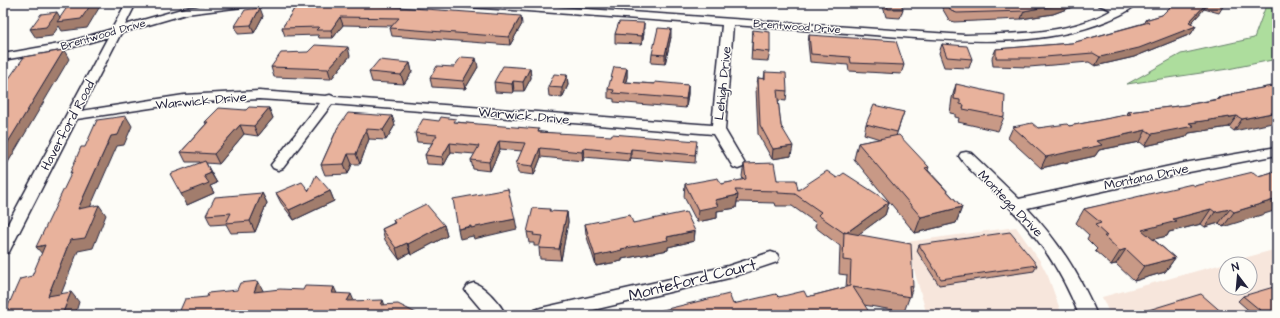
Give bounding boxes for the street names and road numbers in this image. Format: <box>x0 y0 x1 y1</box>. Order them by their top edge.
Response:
street label: Brentwood Drive <box>59 15 147 54</box>
street label: Brentwood Drive <box>753 16 841 37</box>
street label: Lehigh Drive <box>710 45 737 121</box>
street label: Haverford Road <box>37 77 99 174</box>
street label: Warwick Drive <box>155 88 247 114</box>
street label: Warwick Drive <box>478 103 570 129</box>
street label: Montana Drive <box>1102 159 1190 195</box>
street label: Montega Drive <box>973 166 1047 242</box>
street label: Monteford Court <box>626 253 759 306</box>

